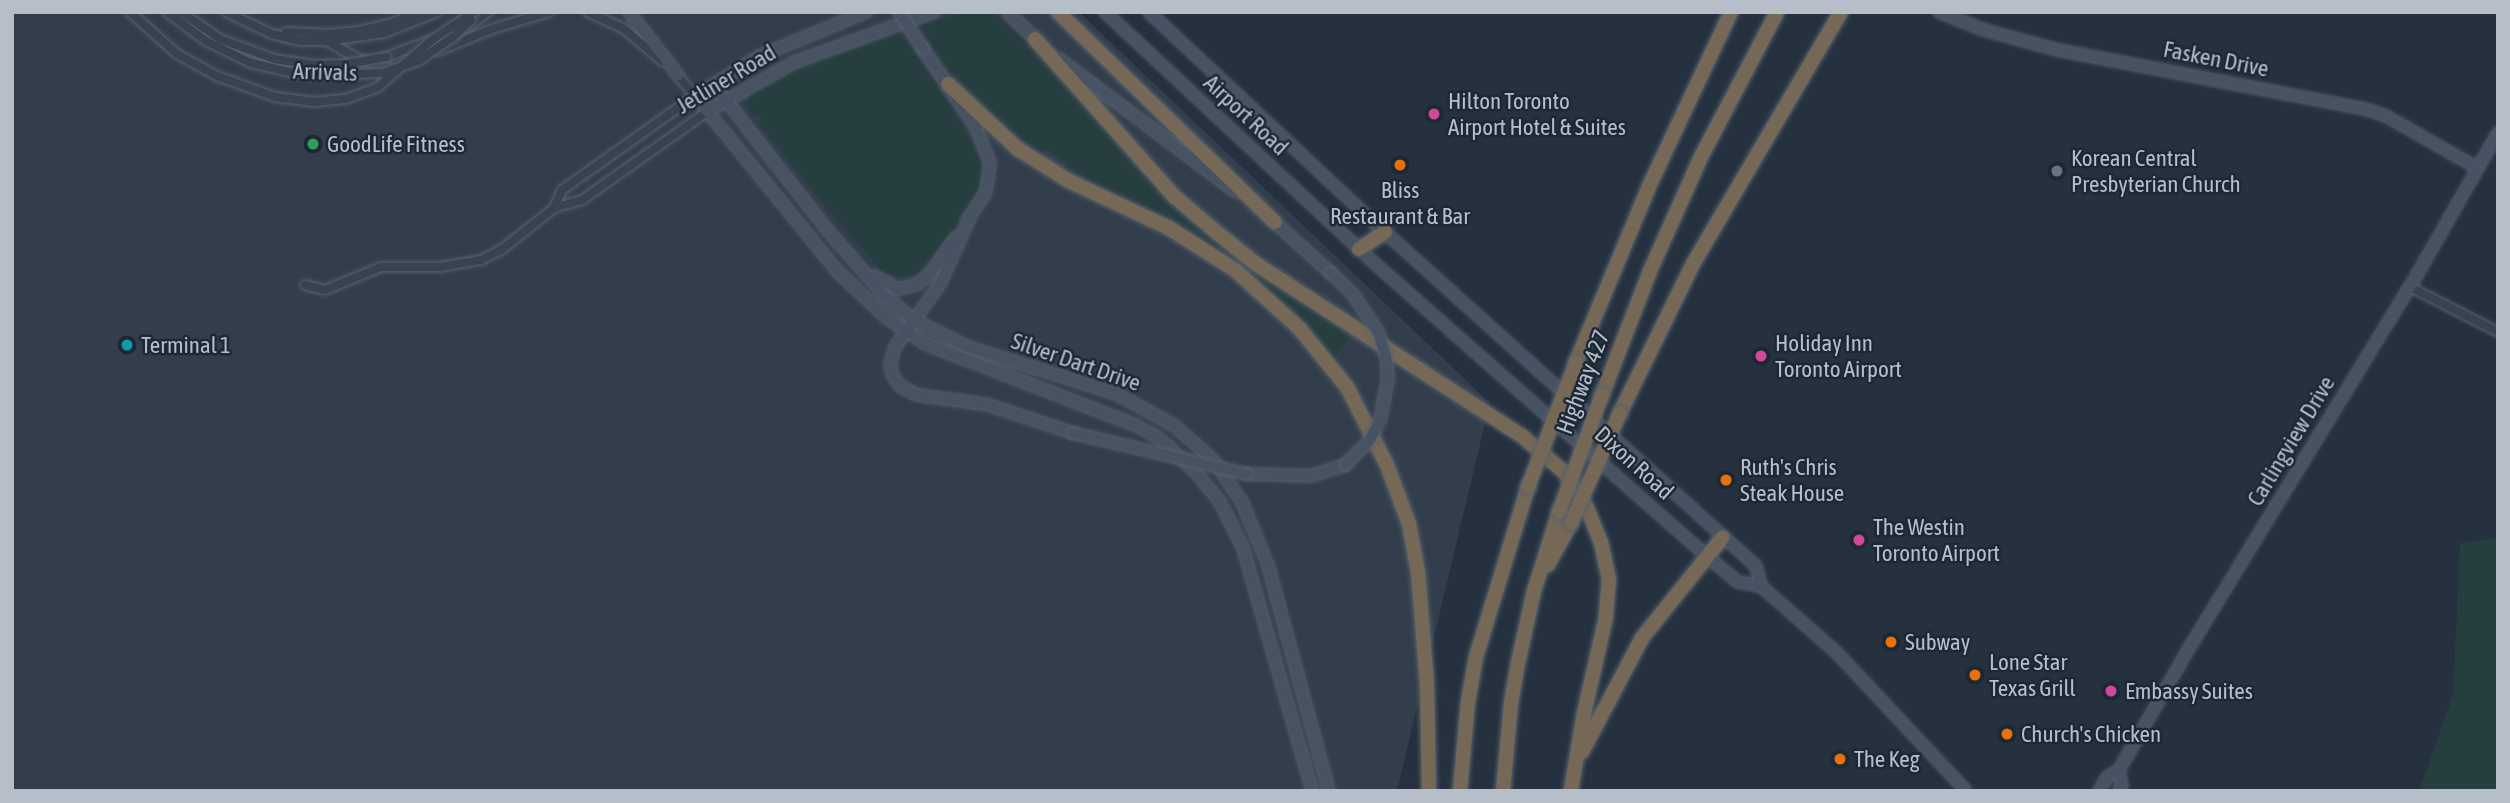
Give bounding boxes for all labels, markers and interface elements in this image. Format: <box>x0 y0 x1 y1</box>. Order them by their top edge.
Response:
street label: Fasken Drive <box>2161 35 2271 83</box>
street label: Jetliner Road <box>671 39 781 119</box>
street label: Arrivals <box>292 57 358 87</box>
street label: Airport Road <box>1198 69 1294 161</box>
place label: Hilton Toronto Airport Hotel & Suites <box>1448 87 1626 141</box>
marker: Hilton Toronto Airport Hotel & Suites <box>1426 106 1442 122</box>
place label: GoodLife Fitness <box>327 130 465 158</box>
marker: GoodLife Fitness <box>305 136 321 152</box>
place label: Korean Central Presbyterian Church <box>2071 144 2241 198</box>
marker: Bliss Restaurant & Bar <box>1392 157 1408 173</box>
marker: Korean Central Presbyterian Church <box>2049 163 2065 179</box>
place label: Bliss Restaurant & Bar <box>1330 176 1470 230</box>
street label: Highway 427 <box>1551 326 1615 438</box>
street label: Silver Dart Drive <box>1008 327 1144 397</box>
place label: Holiday Inn Toronto Airport <box>1775 329 1902 383</box>
place label: Terminal 1 <box>141 331 231 359</box>
marker: Terminal 1 <box>119 337 135 353</box>
marker: Holiday Inn Toronto Airport <box>1753 348 1769 364</box>
street label: Carlingview Drive <box>2241 371 2341 511</box>
street label: Dixon Road <box>1589 421 1679 505</box>
place label: Ruth's Chris Steak House <box>1740 453 1844 507</box>
marker: Ruth's Chris Steak House <box>1718 472 1734 488</box>
place label: The Westin Toronto Airport <box>1873 513 2000 567</box>
marker: The Westin Toronto Airport <box>1851 532 1867 548</box>
place label: Subway <box>1905 628 1970 656</box>
marker: Subway <box>1883 634 1899 650</box>
place label: Lone Star Texas Grill <box>1989 648 2076 702</box>
marker: Lone Star Texas Grill <box>1967 667 1983 683</box>
place label: Embassy Suites <box>2125 677 2253 705</box>
marker: Embassy Suites <box>2103 683 2119 699</box>
place label: Church's Chicken <box>2021 720 2161 748</box>
marker: Church's Chicken <box>1999 726 2015 742</box>
place label: The Keg <box>1854 745 1920 773</box>
marker: The Keg <box>1832 751 1848 767</box>

